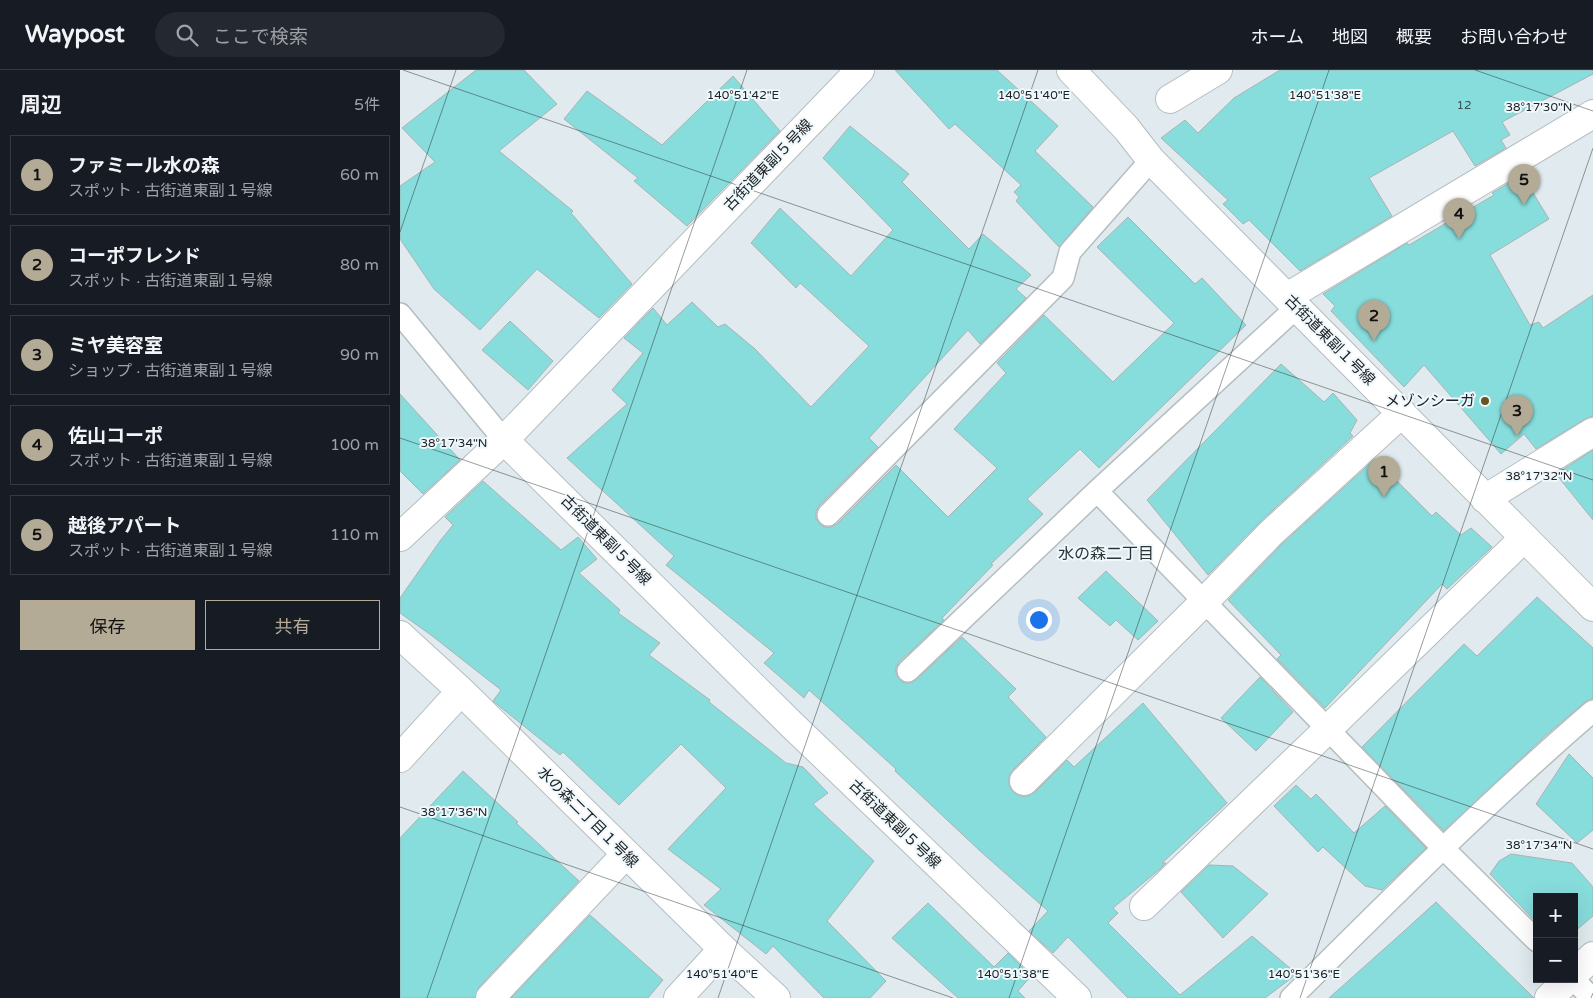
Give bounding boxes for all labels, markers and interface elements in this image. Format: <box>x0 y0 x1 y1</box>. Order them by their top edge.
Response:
search box <box>155 12 505 57</box>
text: Waypost <box>25 20 125 49</box>
icon: search <box>173 21 201 49</box>
text: ここで検索 <box>213 26 308 48</box>
text: ホーム <box>1251 26 1304 48</box>
text: 地図 <box>1332 26 1368 48</box>
text: 概要 <box>1396 26 1432 48</box>
text: お問い合わせ <box>1460 26 1568 48</box>
text: 140°51'42"E <box>707 88 780 102</box>
text: 140°51'40"E <box>998 88 1071 102</box>
text: 140°51'38"E <box>1289 88 1362 102</box>
text: 周辺 <box>20 93 62 118</box>
text: 5件 <box>354 95 380 115</box>
house number: 12 <box>1456 98 1472 112</box>
text: 38°17'30"N <box>1506 100 1573 114</box>
street label: 古街道東副５号線 <box>720 116 816 214</box>
text: ファミール水の森 <box>68 155 220 177</box>
pin: 5 <box>1508 164 1540 205</box>
text: 1 <box>32 165 42 185</box>
text: 60 m <box>340 165 379 185</box>
text: スポット · 古街道東副１号線 <box>68 181 272 201</box>
pin: 4 <box>1443 198 1475 239</box>
text: コーポフレンド <box>68 245 201 267</box>
text: 2 <box>32 255 42 275</box>
text: 80 m <box>340 255 379 275</box>
text: スポット · 古街道東副１号線 <box>68 271 272 291</box>
street label: 古街道東副１号線 <box>1281 291 1379 389</box>
pin: 2 <box>1358 300 1390 341</box>
text: ミヤ美容室 <box>68 335 163 357</box>
text: 3 <box>32 345 42 365</box>
text: 90 m <box>340 345 379 365</box>
text: ショップ · 古街道東副１号線 <box>68 361 272 381</box>
place label: メゾンシーガ <box>1385 392 1475 410</box>
marker: メゾンシーガ <box>1479 395 1491 407</box>
pin: 3 <box>1501 395 1533 436</box>
text: 佐山コーポ <box>68 425 163 447</box>
text: 4 <box>32 435 42 455</box>
text: 100 m <box>330 435 379 455</box>
text: 38°17'34"N <box>421 436 488 450</box>
text: スポット · 古街道東副１号線 <box>68 451 272 471</box>
pin: 1 <box>1368 456 1400 497</box>
text: 38°17'32"N <box>1506 469 1573 483</box>
street label: 古街道東副５号線 <box>557 491 655 589</box>
text: 越後アパート <box>68 515 182 537</box>
text: 5 <box>32 525 42 545</box>
text: 110 m <box>330 525 379 545</box>
text: スポット · 古街道東副１号線 <box>68 541 272 561</box>
district label: 水の森二丁目 <box>1058 544 1154 564</box>
button: 保存 <box>20 600 195 650</box>
button: 共有 <box>205 600 380 650</box>
your location <box>1026 607 1052 633</box>
street label: 水の森二丁目１号線 <box>534 763 642 871</box>
street label: 古街道東副５号線 <box>846 776 944 872</box>
text: 38°17'36"N <box>421 805 488 819</box>
text: 38°17'34"N <box>1506 838 1573 852</box>
map controls <box>1533 893 1578 983</box>
button: + <box>1533 893 1578 938</box>
button: − <box>1533 938 1578 983</box>
text: 140°51'40"E <box>686 967 759 981</box>
text: 140°51'38"E <box>977 967 1050 981</box>
text: 140°51'36"E <box>1268 967 1341 981</box>

